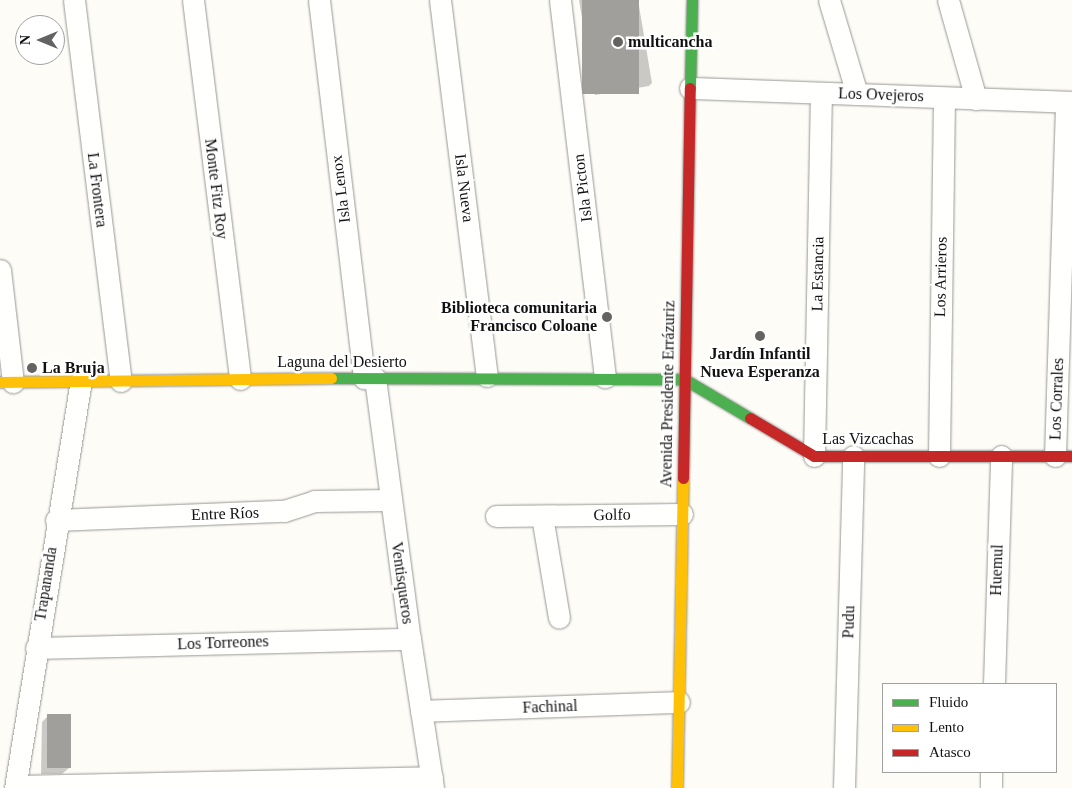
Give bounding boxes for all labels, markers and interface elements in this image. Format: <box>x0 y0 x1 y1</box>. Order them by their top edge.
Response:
north arrow <box>15 15 65 65</box>
place label: multicancha <box>628 32 712 52</box>
text: N <box>18 35 33 45</box>
marker: multicancha <box>612 36 624 48</box>
street label: Los Ovejeros <box>838 84 924 106</box>
street label: Monte Fitz Roy <box>200 138 232 240</box>
street label: La Frontera <box>83 152 111 228</box>
street label: Isla Nueva <box>450 153 478 223</box>
street label: Isla Picton <box>569 153 597 223</box>
street label: Isla Lenox <box>327 154 355 224</box>
street label: La Estancia <box>808 236 828 312</box>
street label: Los Arrieros <box>931 236 951 318</box>
place label: Biblioteca comunitaria Francisco Coloane <box>441 298 597 336</box>
street label: Avenida Presidente Errázuriz <box>657 300 679 488</box>
marker: Biblioteca comunitaria Francisco Coloane <box>601 311 613 323</box>
marker: Jardín Infantil Nueva Esperanza <box>754 330 766 342</box>
place label: Jardín Infantil Nueva Esperanza <box>700 344 820 382</box>
street label: Laguna del Desierto <box>277 352 407 372</box>
place label: La Bruja <box>42 358 105 378</box>
street label: Los Corrales <box>1046 358 1068 440</box>
marker: La Bruja <box>26 362 38 374</box>
street label: Las Vizcachas <box>822 429 914 449</box>
street label: Entre Ríos <box>191 503 259 525</box>
street label: Golfo <box>593 505 631 525</box>
street label: Ventisqueros <box>387 541 417 625</box>
street label: Huemul <box>987 544 1007 596</box>
street label: Trapananda <box>31 545 61 623</box>
street label: Pudu <box>839 605 859 639</box>
street label: Los Torreones <box>177 632 269 654</box>
legend <box>882 683 1057 773</box>
text: Fluido <box>929 694 968 710</box>
street label: Fachinal <box>522 696 578 718</box>
text: Lento <box>929 719 964 735</box>
text: Atasco <box>929 744 971 760</box>

